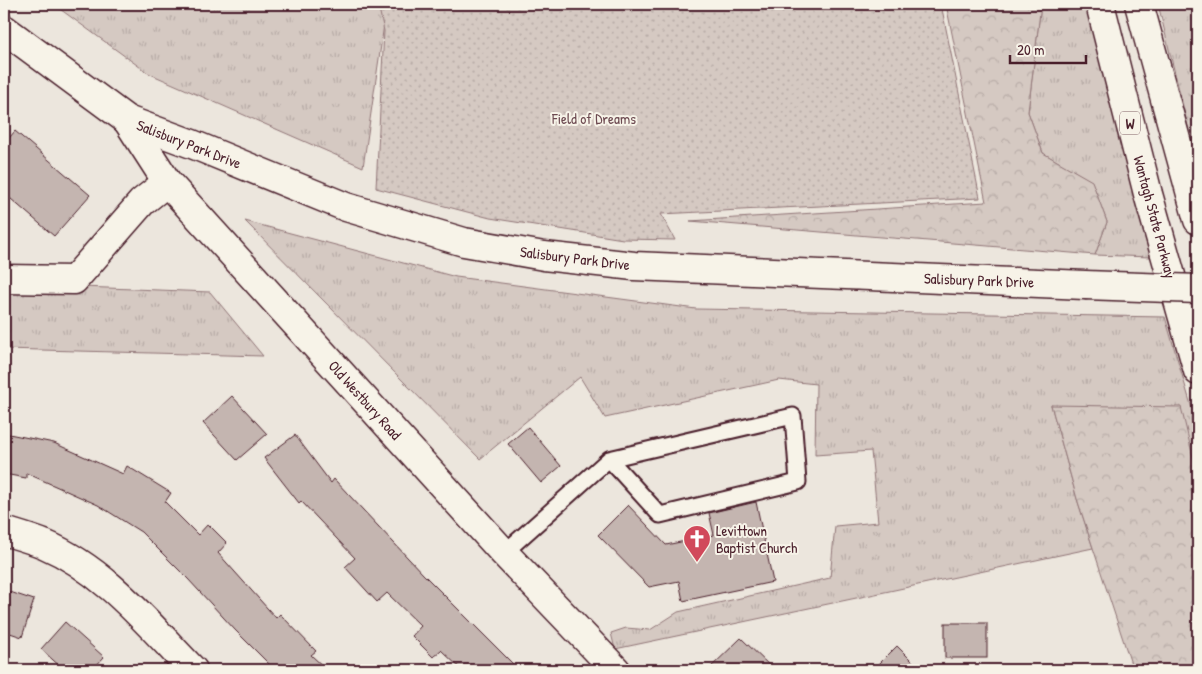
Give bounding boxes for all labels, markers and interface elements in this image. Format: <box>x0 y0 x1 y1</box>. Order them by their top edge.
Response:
scale bar <box>1010 32 1086 64</box>
text: 20 m <box>1017 39 1044 60</box>
park label: Field of Dreams <box>551 108 636 129</box>
road number: W <box>1120 112 1140 134</box>
street label: Salisbury Park Drive <box>134 114 244 174</box>
street label: Wantagh State Parkway <box>1129 153 1181 281</box>
street label: Salisbury Park Drive <box>519 241 631 275</box>
street label: Salisbury Park Drive <box>923 268 1035 292</box>
street label: Old Westbury Road <box>324 356 406 444</box>
place label: Levittown Baptist Church <box>716 520 797 558</box>
church icon: Levittown Baptist Church <box>682 524 712 563</box>

